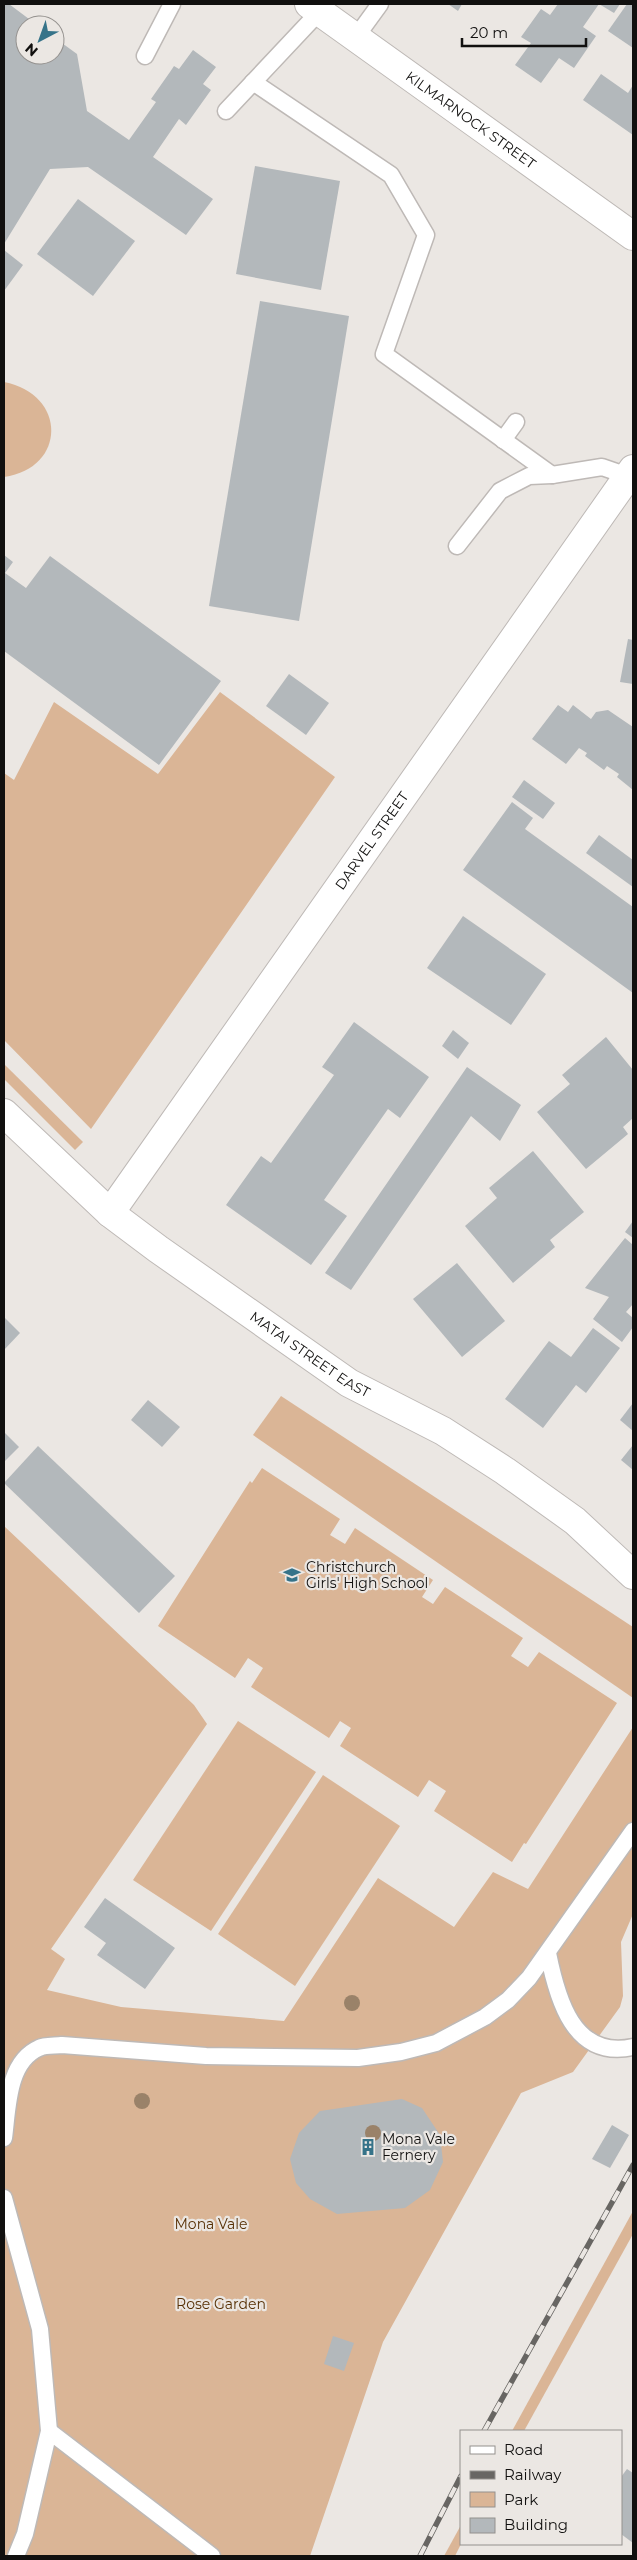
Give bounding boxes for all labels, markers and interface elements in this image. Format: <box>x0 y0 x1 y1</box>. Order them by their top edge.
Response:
north arrow <box>15 15 65 65</box>
scale bar <box>462 15 586 47</box>
text: 20 m <box>470 23 508 42</box>
text: N <box>21 39 42 60</box>
street label: KILMARNOCK STREET <box>402 67 540 173</box>
street label: DARVEL STREET <box>331 788 412 893</box>
street label: MATAI STREET EAST <box>247 1307 373 1401</box>
place label: Christchurch Girls' High School <box>306 1558 428 1592</box>
school or university icon: Christchurch Girls' High School <box>282 1565 302 1585</box>
place label: Mona Vale Fernery <box>382 2130 455 2164</box>
building icon: Mona Vale Fernery <box>358 2137 378 2157</box>
park label: Mona Vale <box>174 2215 248 2233</box>
park label: Rose Garden <box>176 2295 266 2313</box>
legend <box>460 2430 622 2545</box>
text: Road <box>504 2440 543 2459</box>
text: Railway <box>504 2465 562 2484</box>
text: Park <box>504 2490 538 2509</box>
text: Building <box>504 2515 568 2534</box>

